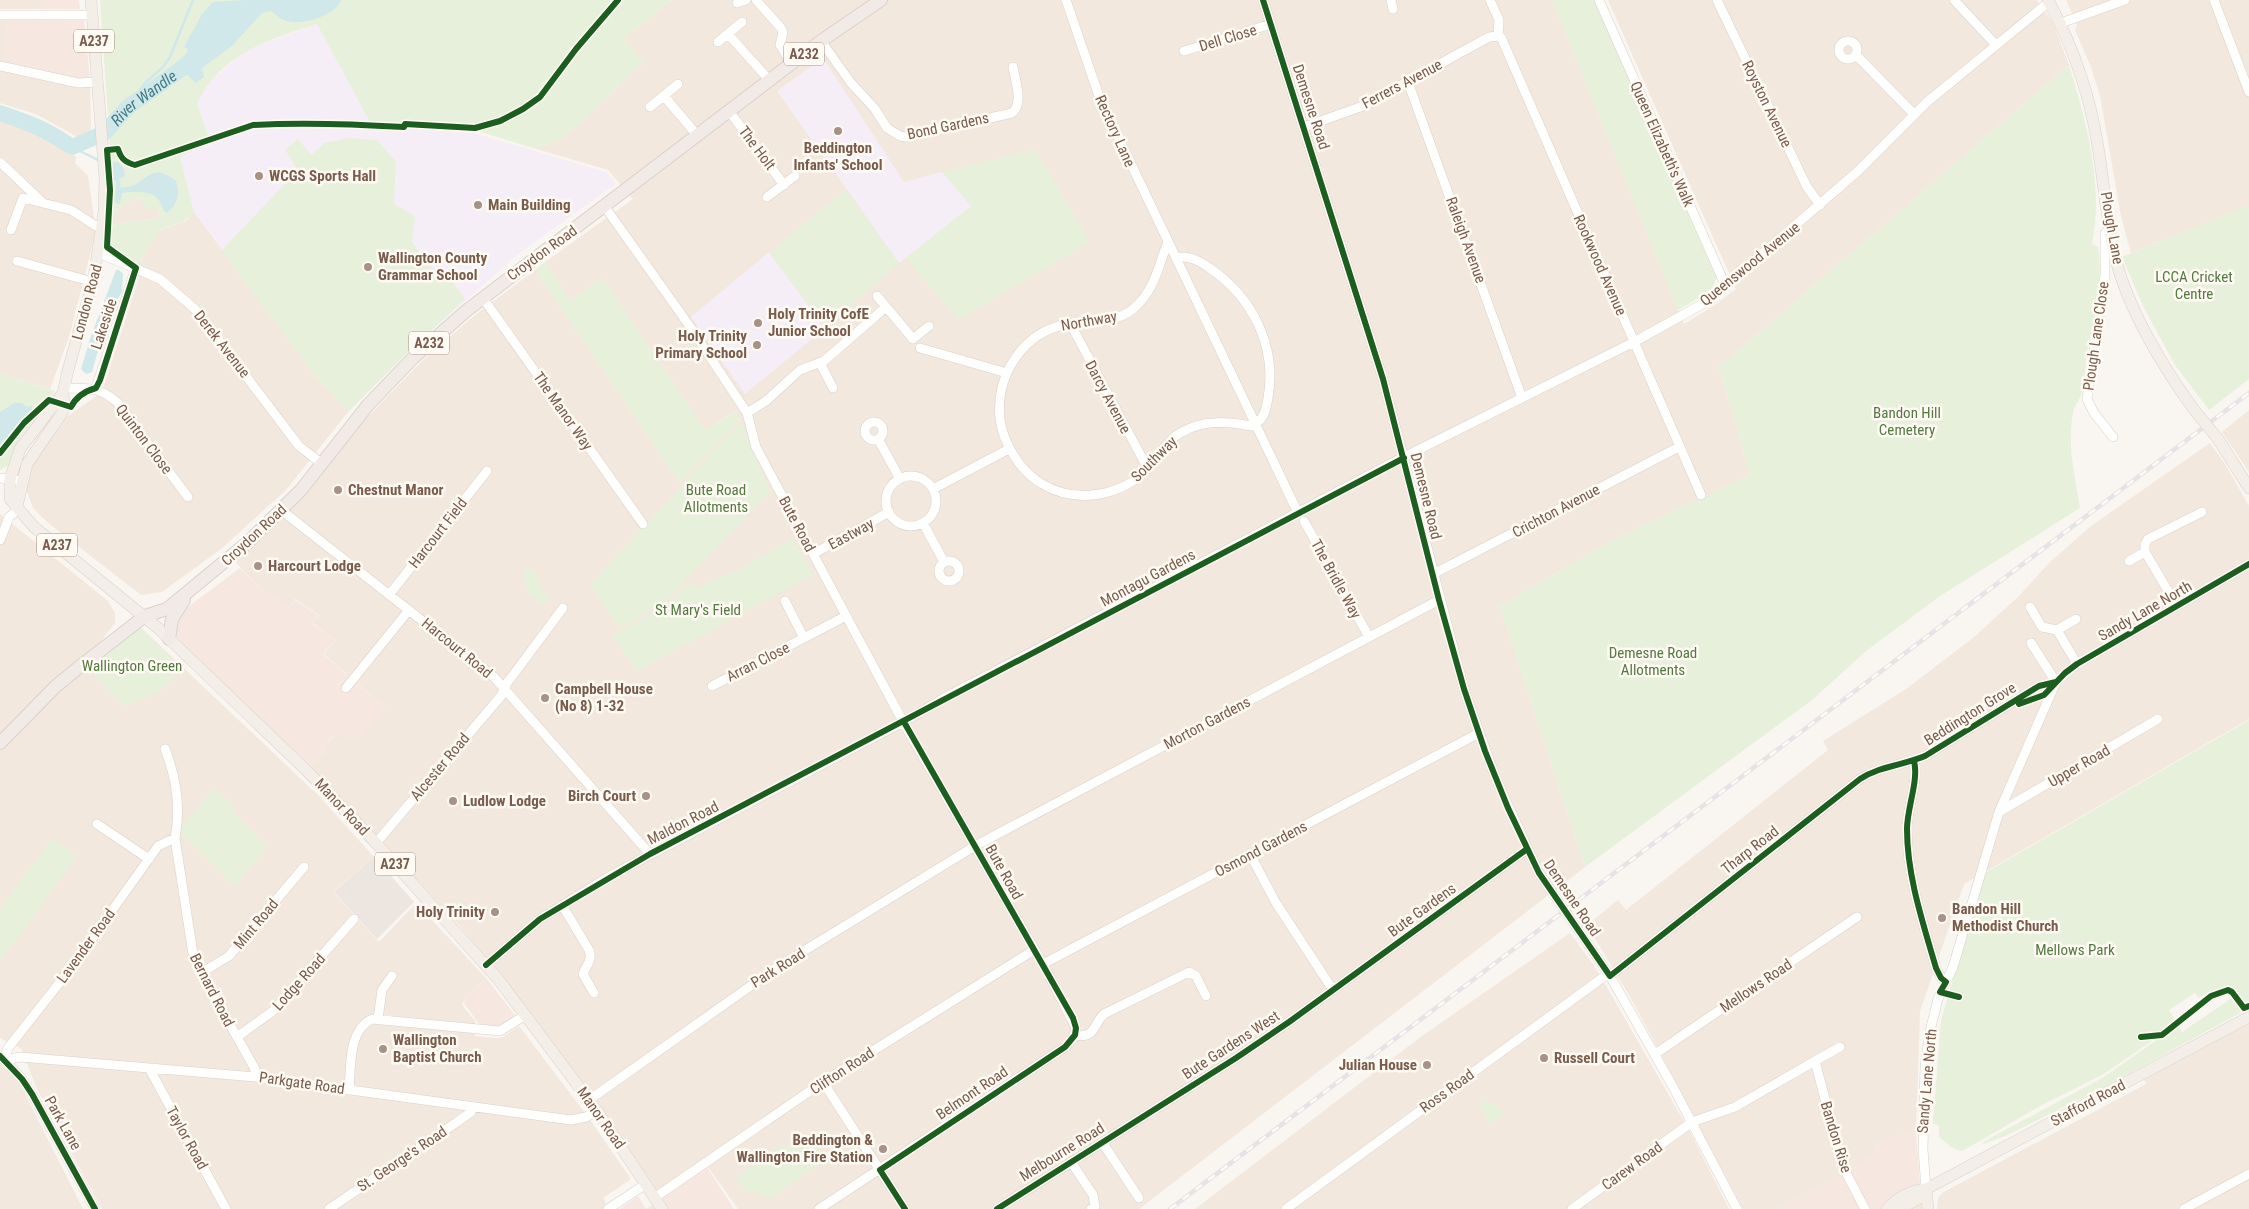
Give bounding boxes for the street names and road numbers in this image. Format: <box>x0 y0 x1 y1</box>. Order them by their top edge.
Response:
street label: Dell Close <box>1197 21 1259 55</box>
road number: A237 <box>74 29 114 52</box>
road number: A232 <box>784 42 824 66</box>
street label: Ferrers Avenue <box>1359 55 1445 113</box>
street label: Royston Avenue <box>1738 58 1796 150</box>
street label: Demesne Road <box>1289 62 1333 152</box>
street label: Queen Elizabeth's Walk <box>1626 78 1698 210</box>
street label: Rectory Lane <box>1091 92 1139 170</box>
street label: Bond Gardens <box>906 109 991 143</box>
street label: The Holt <box>735 123 779 173</box>
street label: Plough Lane <box>2097 190 2127 266</box>
street label: Raleigh Avenue <box>1442 194 1490 286</box>
street label: Rookwood Avenue <box>1570 212 1630 318</box>
street label: Queenswood Avenue <box>1696 218 1804 310</box>
street label: Croydon Road <box>503 222 581 284</box>
street label: London Road <box>68 262 106 342</box>
street label: Plough Lane Close <box>2079 280 2113 392</box>
street label: Lakeside <box>87 296 121 352</box>
street label: Derek Avenue <box>190 307 254 381</box>
street label: Northway <box>1060 307 1118 335</box>
road number: A232 <box>409 332 449 354</box>
street label: Darcy Avenue <box>1081 357 1135 437</box>
street label: The Manor Way <box>529 368 597 454</box>
street label: Quinton Close <box>112 400 176 478</box>
street label: Southway <box>1127 432 1181 486</box>
street label: Demesne Road <box>1407 451 1445 541</box>
street label: Crichton Avenue <box>1509 480 1603 542</box>
street label: Bute Road <box>775 493 819 555</box>
street label: Harcourt Field <box>405 494 471 572</box>
street label: Croydon Road <box>218 500 290 570</box>
street label: Eastway <box>825 515 877 553</box>
road number: A237 <box>37 534 77 556</box>
street label: The Bridle Way <box>1307 536 1365 622</box>
street label: Montagu Gardens <box>1097 545 1199 611</box>
street label: Sandy Lane North <box>2095 577 2195 645</box>
street label: Harcourt Road <box>418 614 496 682</box>
street label: Arran Close <box>723 638 793 686</box>
street label: Beddington Grove <box>1921 679 2019 749</box>
street label: Morton Gardens <box>1161 693 1253 753</box>
street label: Alcester Road <box>407 730 473 804</box>
street label: Upper Road <box>2045 741 2113 791</box>
street label: Manor Road <box>311 775 373 839</box>
street label: Maldon Road <box>644 797 722 849</box>
street label: Osmond Gardens <box>1212 817 1310 881</box>
street label: Tharp Road <box>1718 822 1782 878</box>
street label: Bute Road <box>981 841 1027 903</box>
road number: A237 <box>375 852 415 876</box>
street label: Demesne Road <box>1540 856 1604 940</box>
street label: Bute Gardens <box>1385 879 1460 941</box>
street label: Mint Road <box>230 895 282 953</box>
street label: Lavender Road <box>53 905 119 987</box>
street label: Park Road <box>748 944 808 992</box>
street label: Bernard Road <box>186 950 238 1030</box>
street label: Lodge Road <box>269 950 329 1014</box>
street label: Mellows Road <box>1717 955 1795 1017</box>
street label: Bute Gardens West <box>1179 1007 1283 1083</box>
street label: Sandy Lane North <box>1913 1028 1941 1134</box>
street label: Clifton Road <box>807 1044 877 1098</box>
street label: Belmont Road <box>933 1062 1011 1124</box>
street label: Ross Road <box>1416 1065 1478 1117</box>
street label: Parkgate Road <box>258 1068 346 1098</box>
street label: Stafford Road <box>2048 1076 2128 1130</box>
street label: Manor Road <box>573 1084 629 1152</box>
street label: Park Lane <box>41 1093 85 1153</box>
street label: Bandon Rise <box>1817 1099 1855 1175</box>
street label: Taylor Road <box>162 1103 212 1173</box>
street label: Melbourne Road <box>1016 1119 1108 1185</box>
street label: St. George's Road <box>354 1122 450 1196</box>
street label: Carew Road <box>1598 1138 1666 1194</box>

